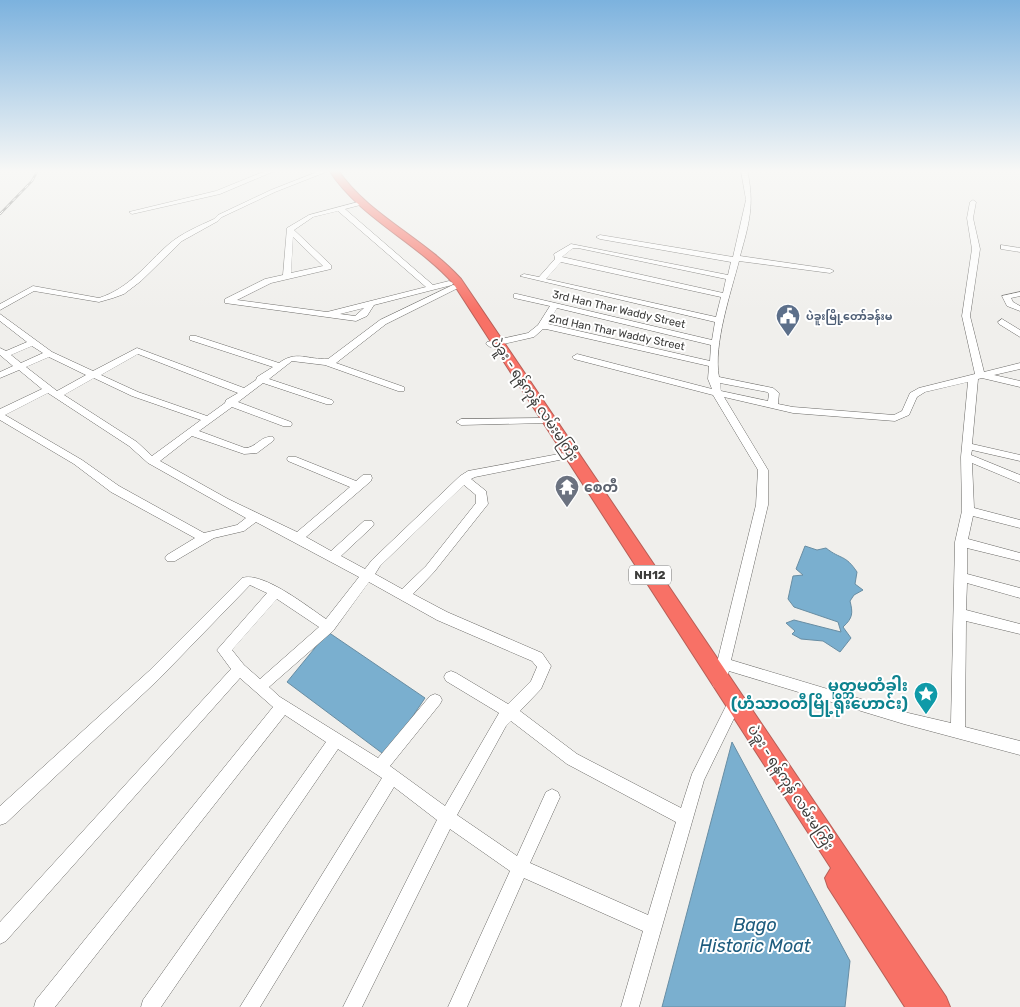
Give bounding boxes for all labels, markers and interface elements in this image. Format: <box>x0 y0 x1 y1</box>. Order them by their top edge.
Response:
street label: 3rd Han Thar Waddy Street <box>551 288 687 331</box>
public building icon: ပဲခူးမြို့တော်ခန်းမ <box>775 303 801 337</box>
place label: ပဲခူးမြို့တော်ခန်းမ <box>806 309 893 326</box>
street label: 2nd Han Thar Waddy Street <box>548 312 687 353</box>
street label: ပဲခူး - ရန်ကုန် လမ်းမကြီး <box>484 333 584 466</box>
temple icon: စေတီ <box>554 474 580 508</box>
place label: စေတီ <box>584 477 618 496</box>
road number: NH12 <box>629 566 671 584</box>
place label: မုတ္တမတံခါး (ဟံသာဝတီမြို့ရိုးဟောင်း) <box>731 675 908 717</box>
place icon: မုတ္တမတံခါး (ဟံသာဝတီမြို့ရိုးဟောင်း) <box>913 681 939 715</box>
street label: ပဲခူး - ရန်ကုန် လမ်းမကြီး <box>741 721 839 855</box>
water label: Bago Historic Moat <box>699 914 812 957</box>

